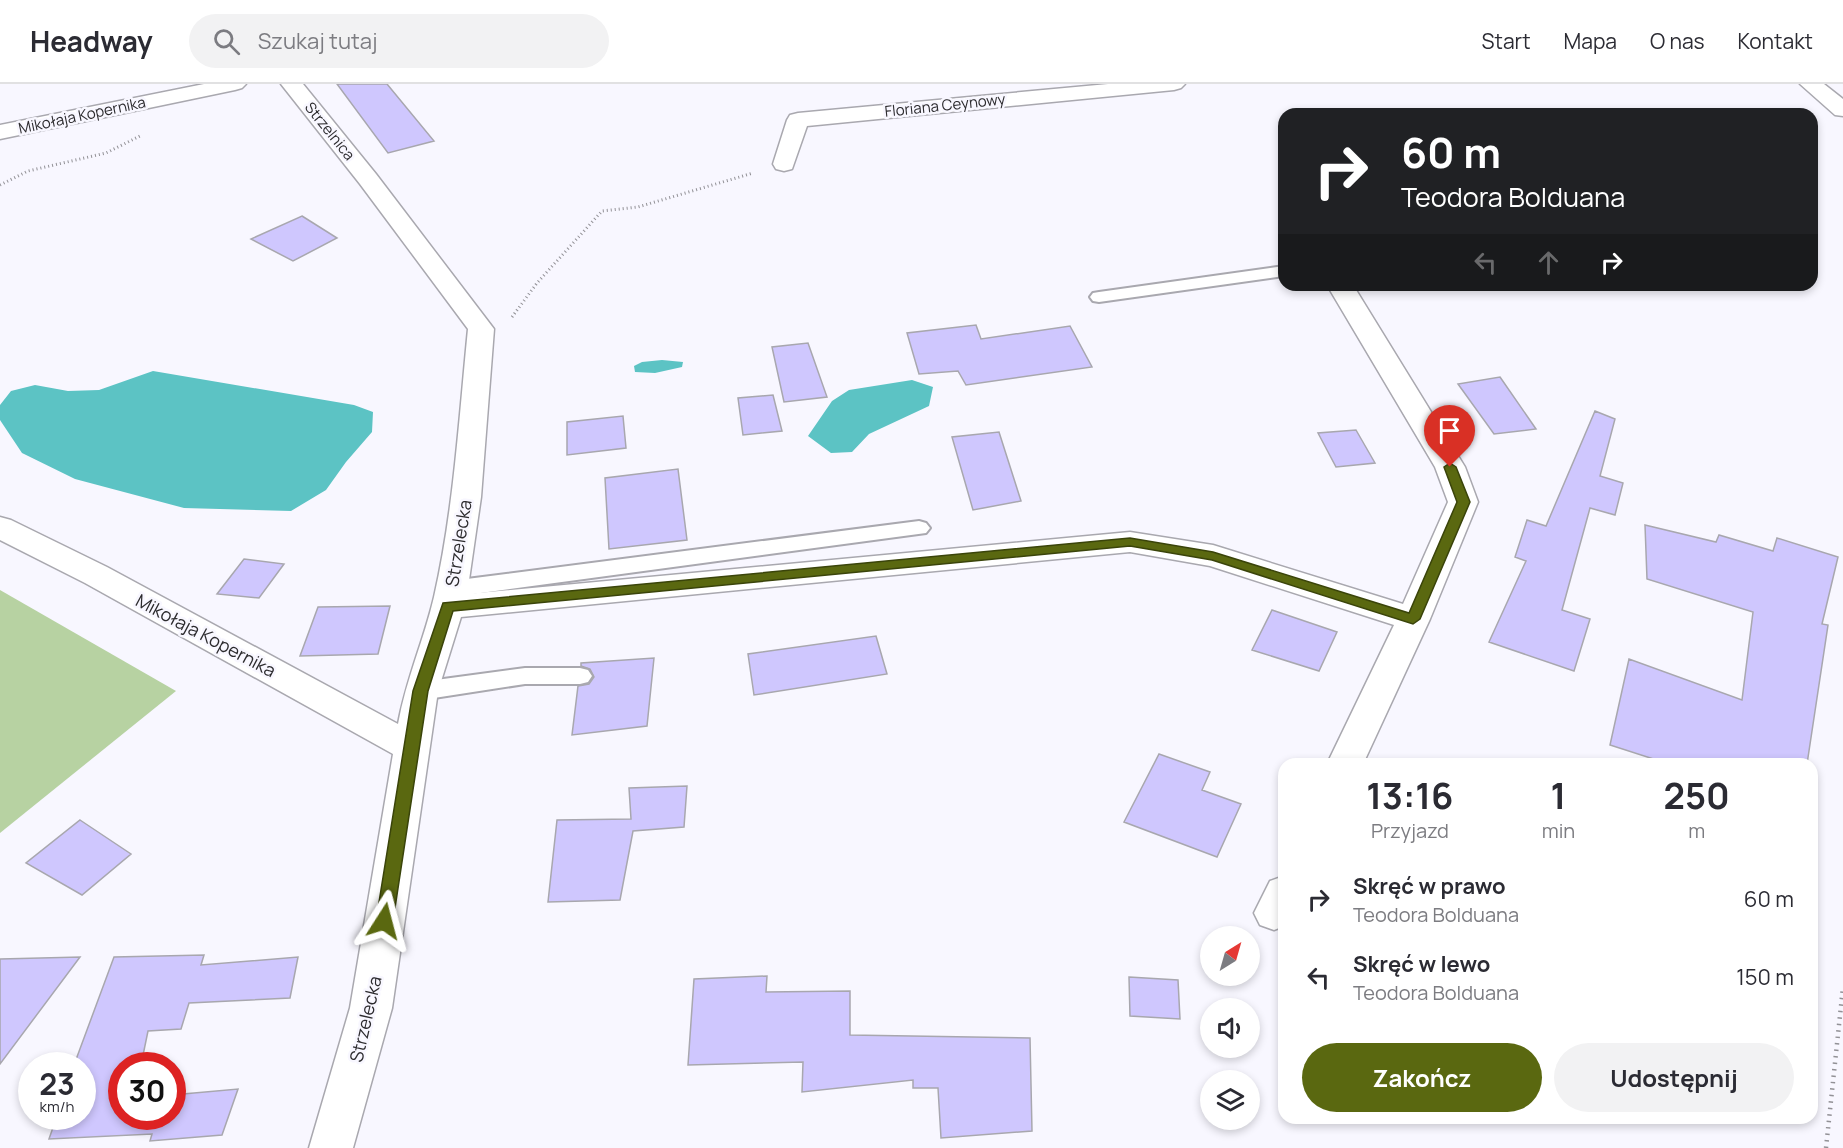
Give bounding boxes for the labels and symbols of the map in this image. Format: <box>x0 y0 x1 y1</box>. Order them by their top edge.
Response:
street label: Floriana Ceynowy <box>884 88 1007 122</box>
street label: Mikołaja Kopernika <box>17 91 147 139</box>
street label: Strzelnica <box>300 97 360 165</box>
pin <box>1424 405 1475 467</box>
street label: Strzelecka <box>439 498 477 588</box>
street label: Mikołaja Kopernika <box>132 588 280 682</box>
position arrow <box>352 889 416 953</box>
north arrow <box>1200 926 1260 986</box>
street label: Strzelecka <box>343 974 387 1064</box>
speed limit sign: 30 <box>108 1052 186 1130</box>

